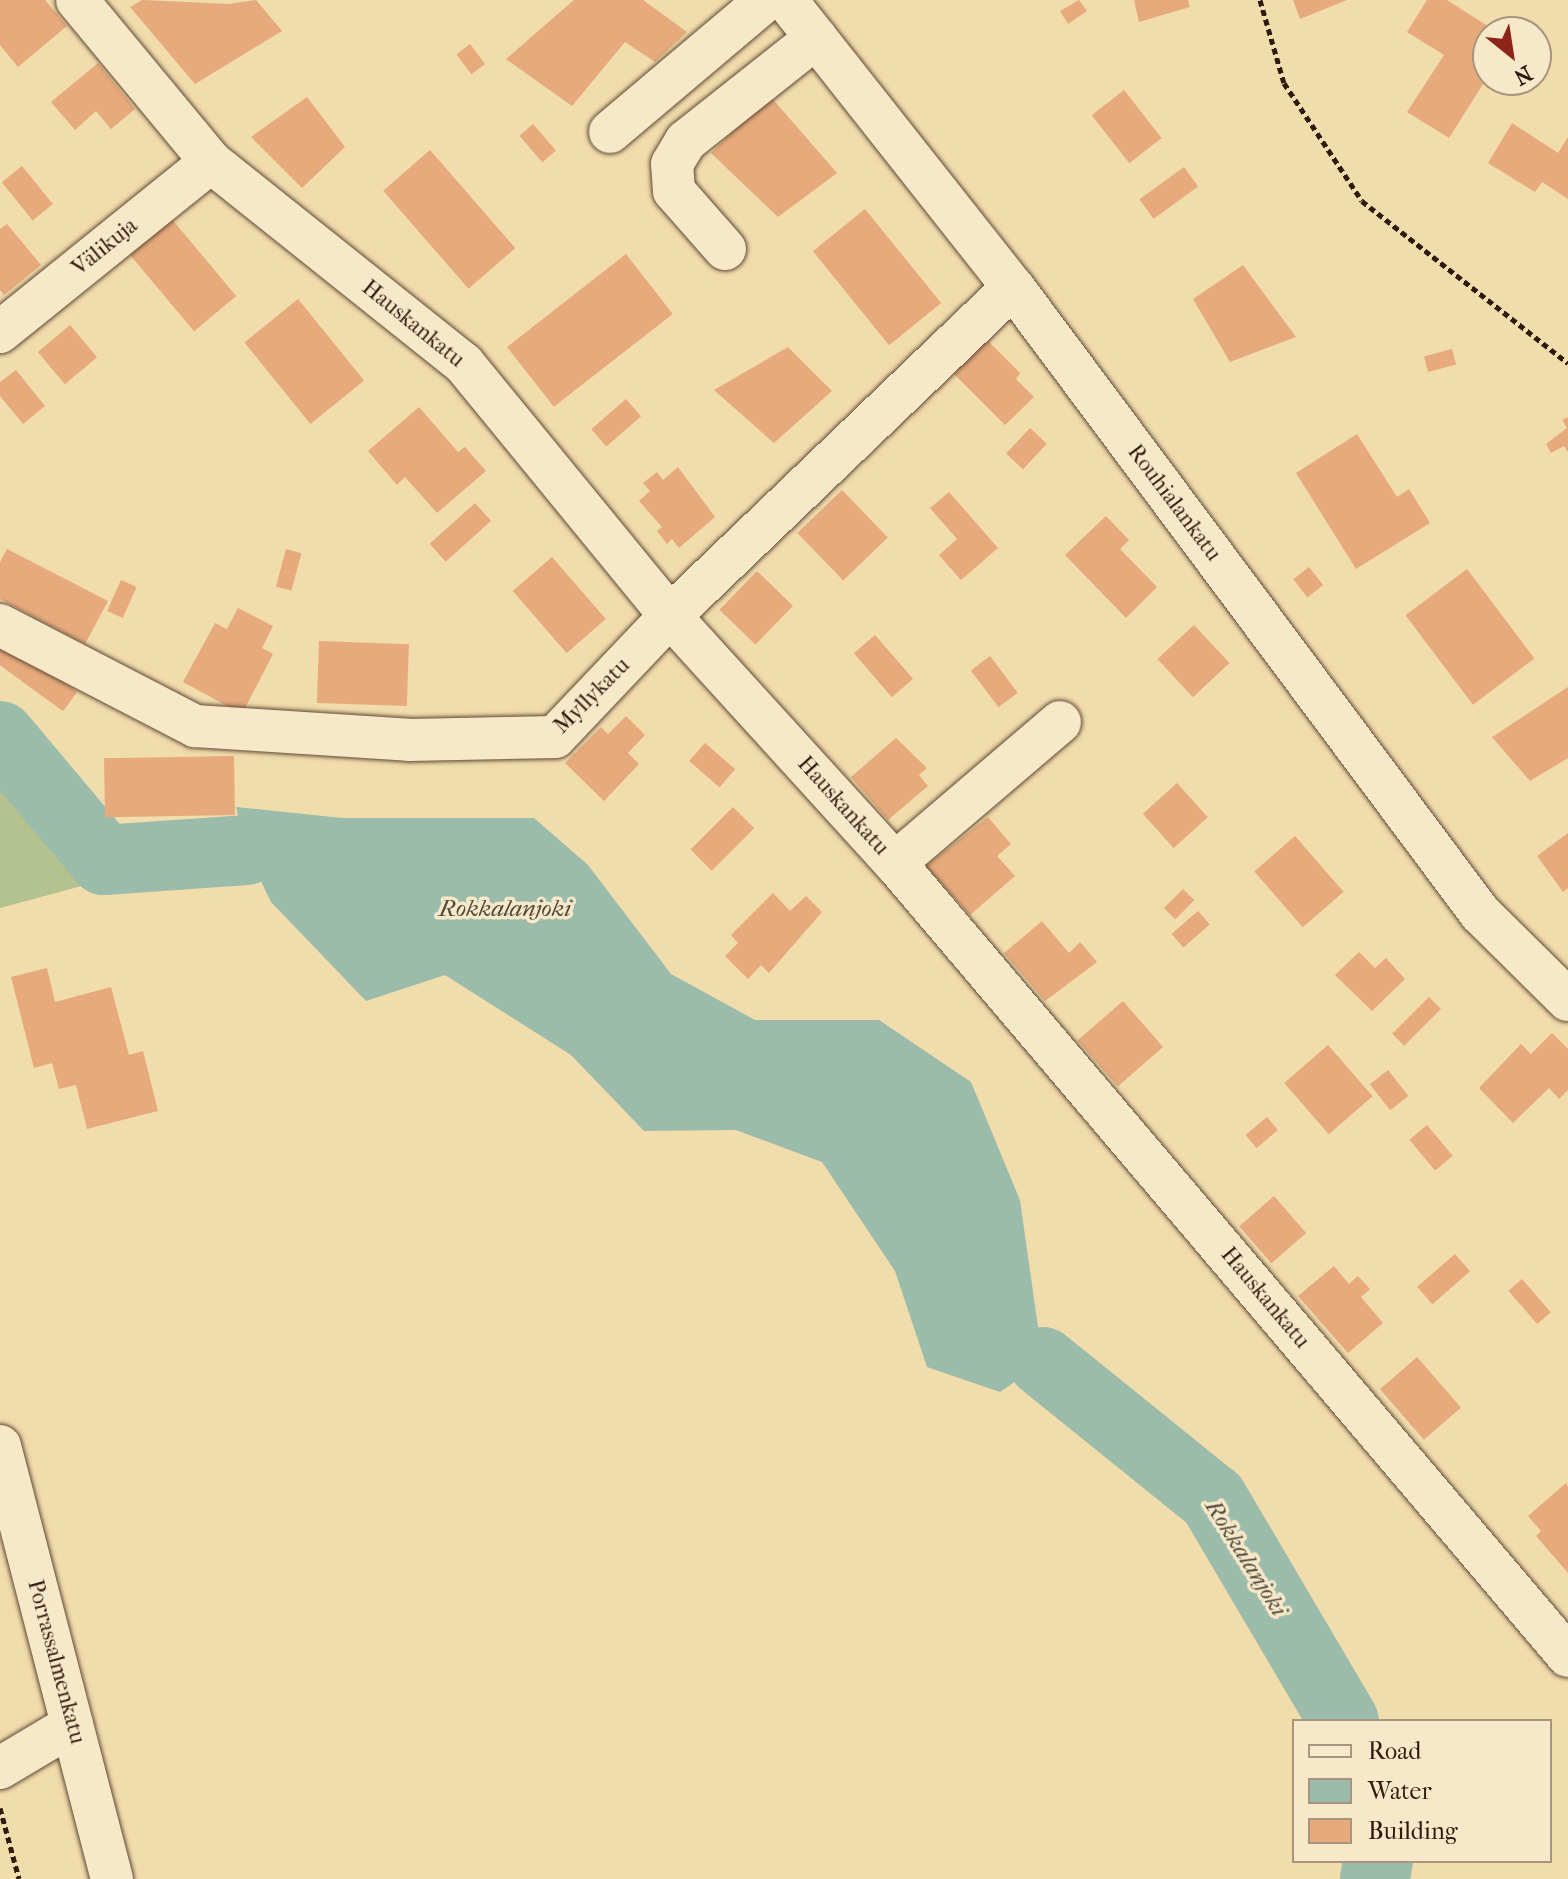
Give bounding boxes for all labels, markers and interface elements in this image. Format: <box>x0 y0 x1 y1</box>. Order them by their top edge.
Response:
north arrow <box>1472 16 1552 96</box>
text: N <box>1509 60 1537 90</box>
street label: Välikuja <box>67 213 143 281</box>
street label: Hauskankatu <box>356 275 470 373</box>
street label: Rouhialankatu <box>1122 440 1226 566</box>
street label: Myllykatu <box>549 653 635 739</box>
street label: Hauskankatu <box>792 751 894 861</box>
water label: Rokkalanjoki <box>439 895 571 923</box>
street label: Hauskankatu <box>1215 1242 1315 1354</box>
water label: Rokkalanjoki <box>1199 1494 1293 1622</box>
street label: Porrassalmenkatu <box>21 1577 91 1747</box>
legend <box>1292 1719 1552 1863</box>
text: Road <box>1368 1737 1421 1765</box>
text: Water <box>1368 1777 1432 1805</box>
text: Building <box>1368 1817 1458 1845</box>

